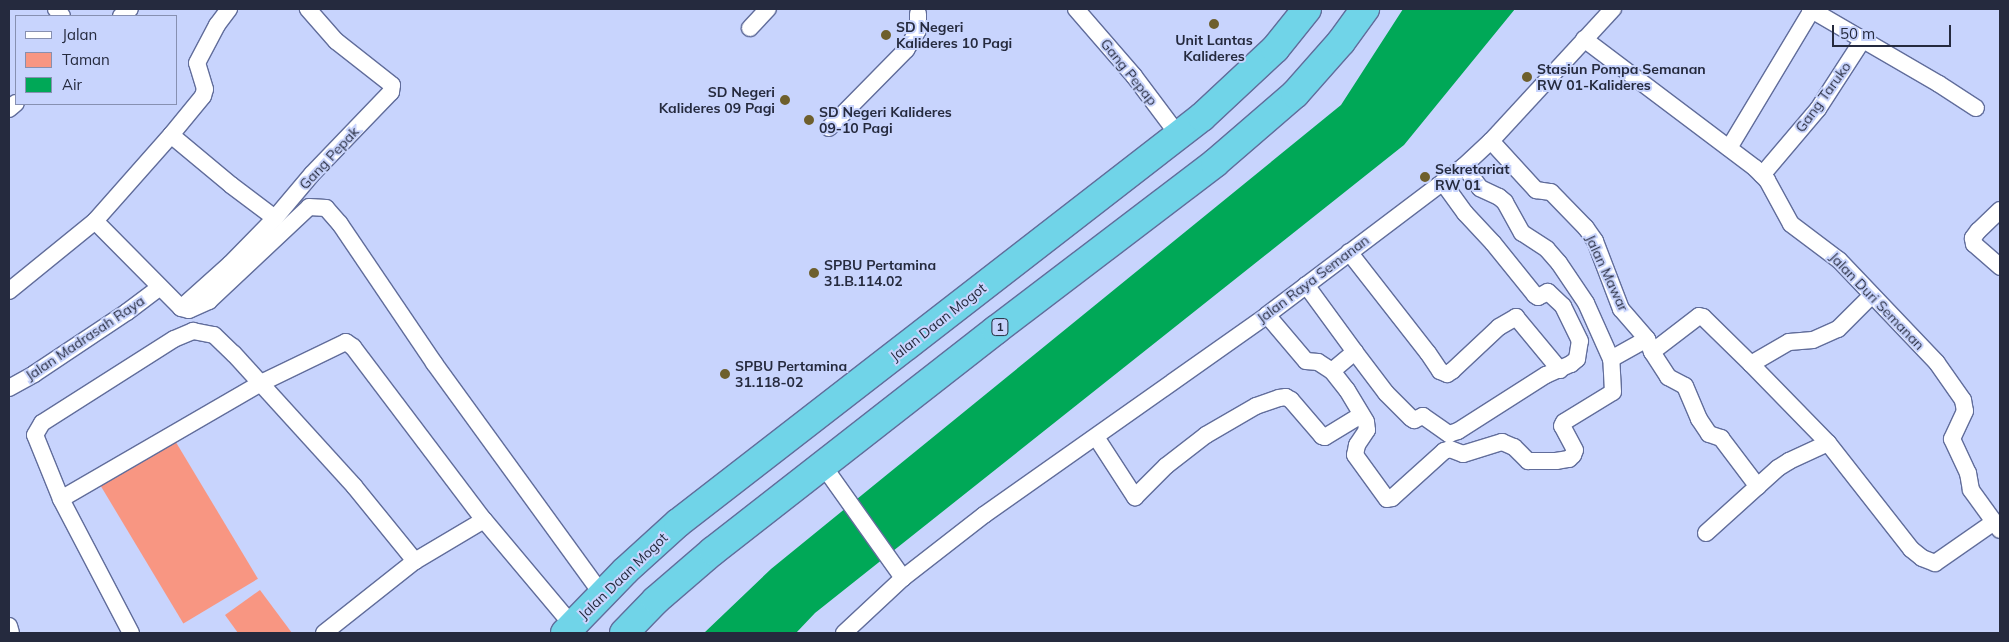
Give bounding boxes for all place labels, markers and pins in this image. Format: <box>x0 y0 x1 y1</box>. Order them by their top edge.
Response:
marker: Unit Lantas Kalideres <box>1208 18 1220 30</box>
place label: SD Negeri Kalideres 10 Pagi <box>896 19 1012 52</box>
marker: SD Negeri Kalideres 10 Pagi <box>880 29 892 41</box>
place label: Unit Lantas Kalideres <box>1175 32 1253 64</box>
place label: Stasiun Pompa Semanan RW 01-Kalideres <box>1537 61 1706 94</box>
marker: Stasiun Pompa Semanan RW 01-Kalideres <box>1521 71 1533 83</box>
place label: SD Negeri Kalideres 09 Pagi <box>659 84 775 116</box>
marker: SD Negeri Kalideres 09 Pagi <box>779 94 791 106</box>
place label: SD Negeri Kalideres 09-10 Pagi <box>819 104 952 136</box>
marker: SD Negeri Kalideres 09-10 Pagi <box>803 114 815 126</box>
place label: Sekretariat RW 01 <box>1435 161 1510 193</box>
marker: Sekretariat RW 01 <box>1419 171 1431 183</box>
place label: SPBU Pertamina 31.B.114.02 <box>824 257 936 290</box>
marker: SPBU Pertamina 31.B.114.02 <box>808 267 820 279</box>
place label: SPBU Pertamina 31.118-02 <box>735 358 847 391</box>
marker: SPBU Pertamina 31.118-02 <box>719 368 731 380</box>

